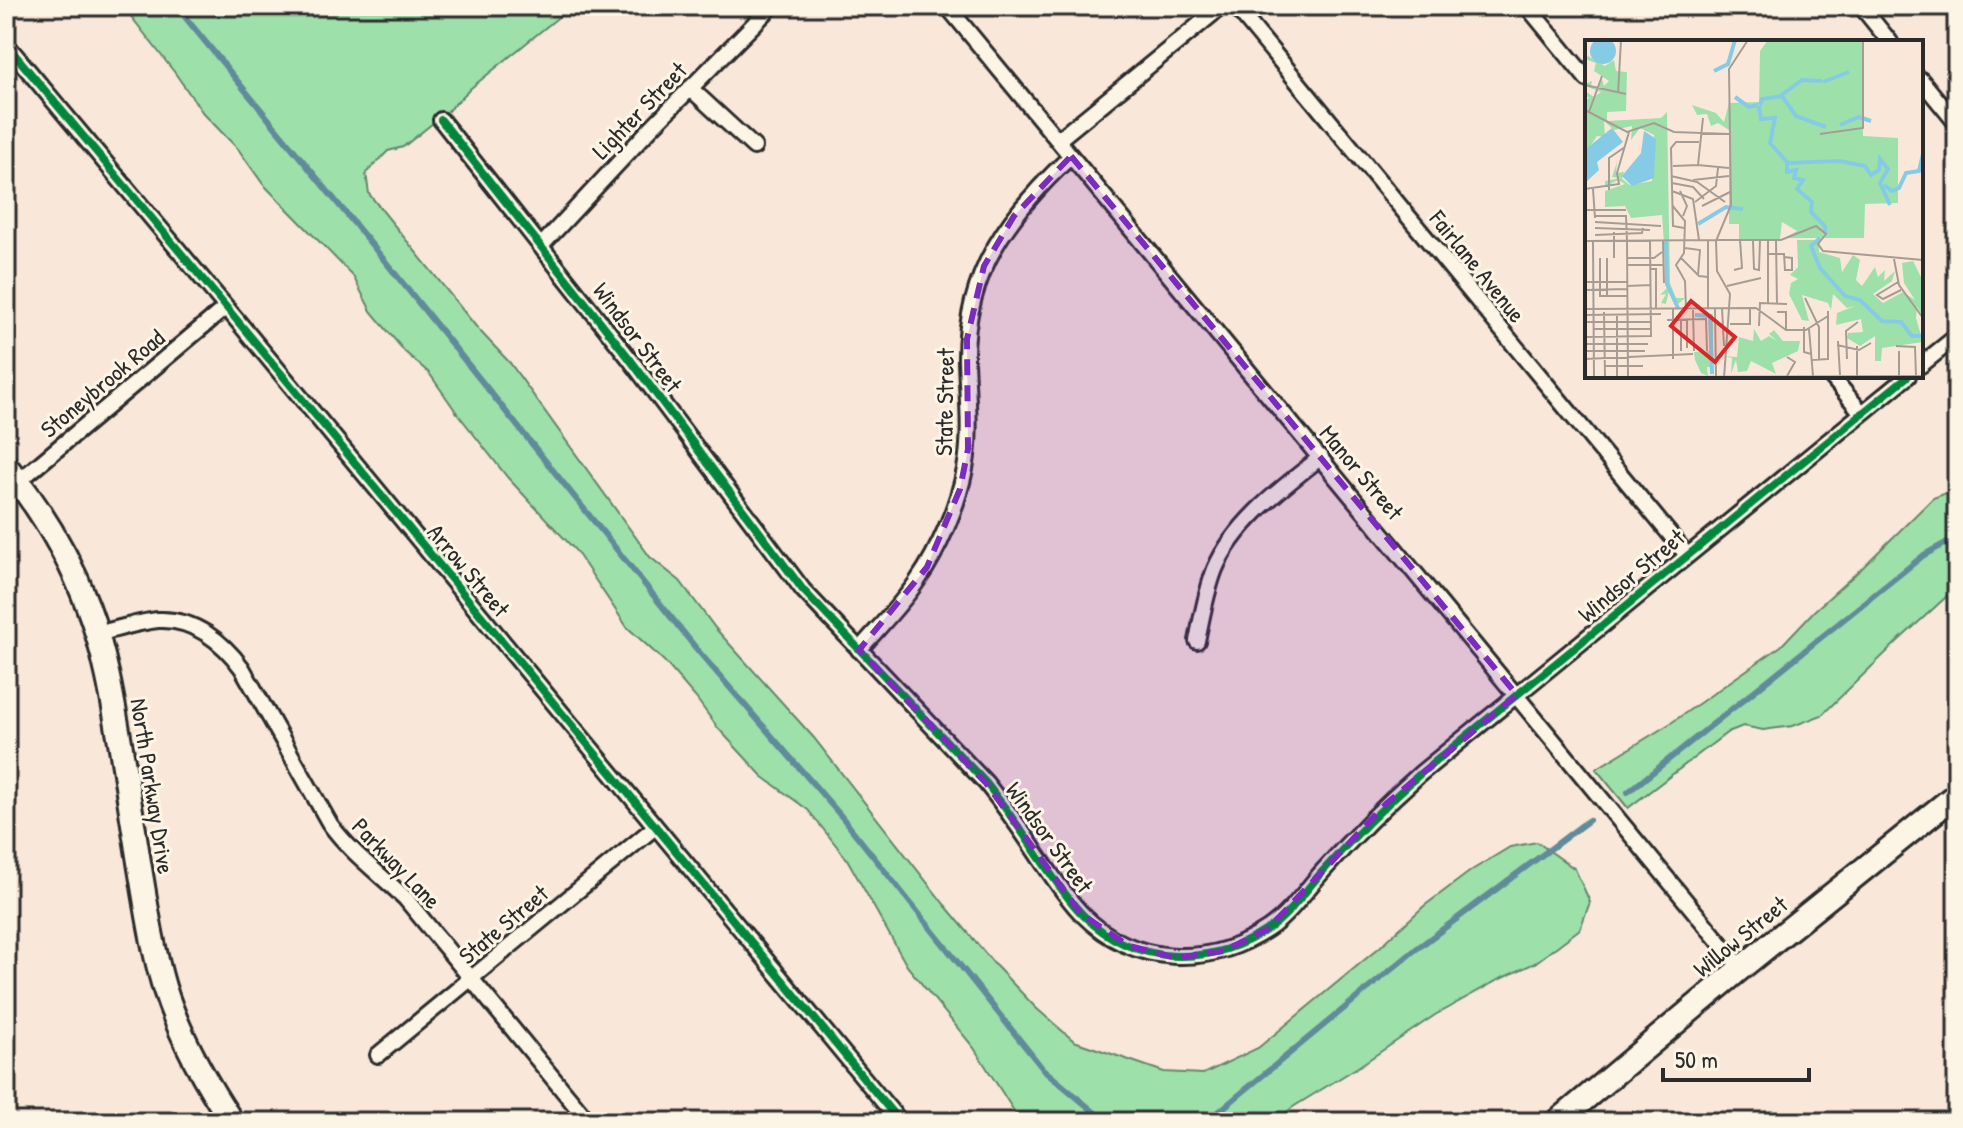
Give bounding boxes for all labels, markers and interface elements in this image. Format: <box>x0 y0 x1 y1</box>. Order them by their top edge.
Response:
inset map <box>1585 40 1923 378</box>
street label: Lighter Street <box>585 54 694 166</box>
street label: Fairlane Avenue <box>1422 202 1533 329</box>
street label: Windsor Street <box>586 275 690 399</box>
street label: Stoneybrook Road <box>33 322 171 444</box>
street label: State Street <box>927 347 961 456</box>
street label: Manor Street <box>1313 418 1412 527</box>
street label: Arrow Street <box>421 517 518 624</box>
street label: Windsor Street <box>1571 521 1692 629</box>
street label: North Parkway Drive <box>123 696 183 876</box>
street label: Windsor Street <box>999 775 1102 900</box>
street label: Parkway Lane <box>346 810 449 916</box>
street label: State Street <box>451 877 555 971</box>
street label: Willow Street <box>1686 888 1794 984</box>
scale bar <box>1663 1032 1809 1082</box>
text: 50 m <box>1675 1043 1718 1075</box>

